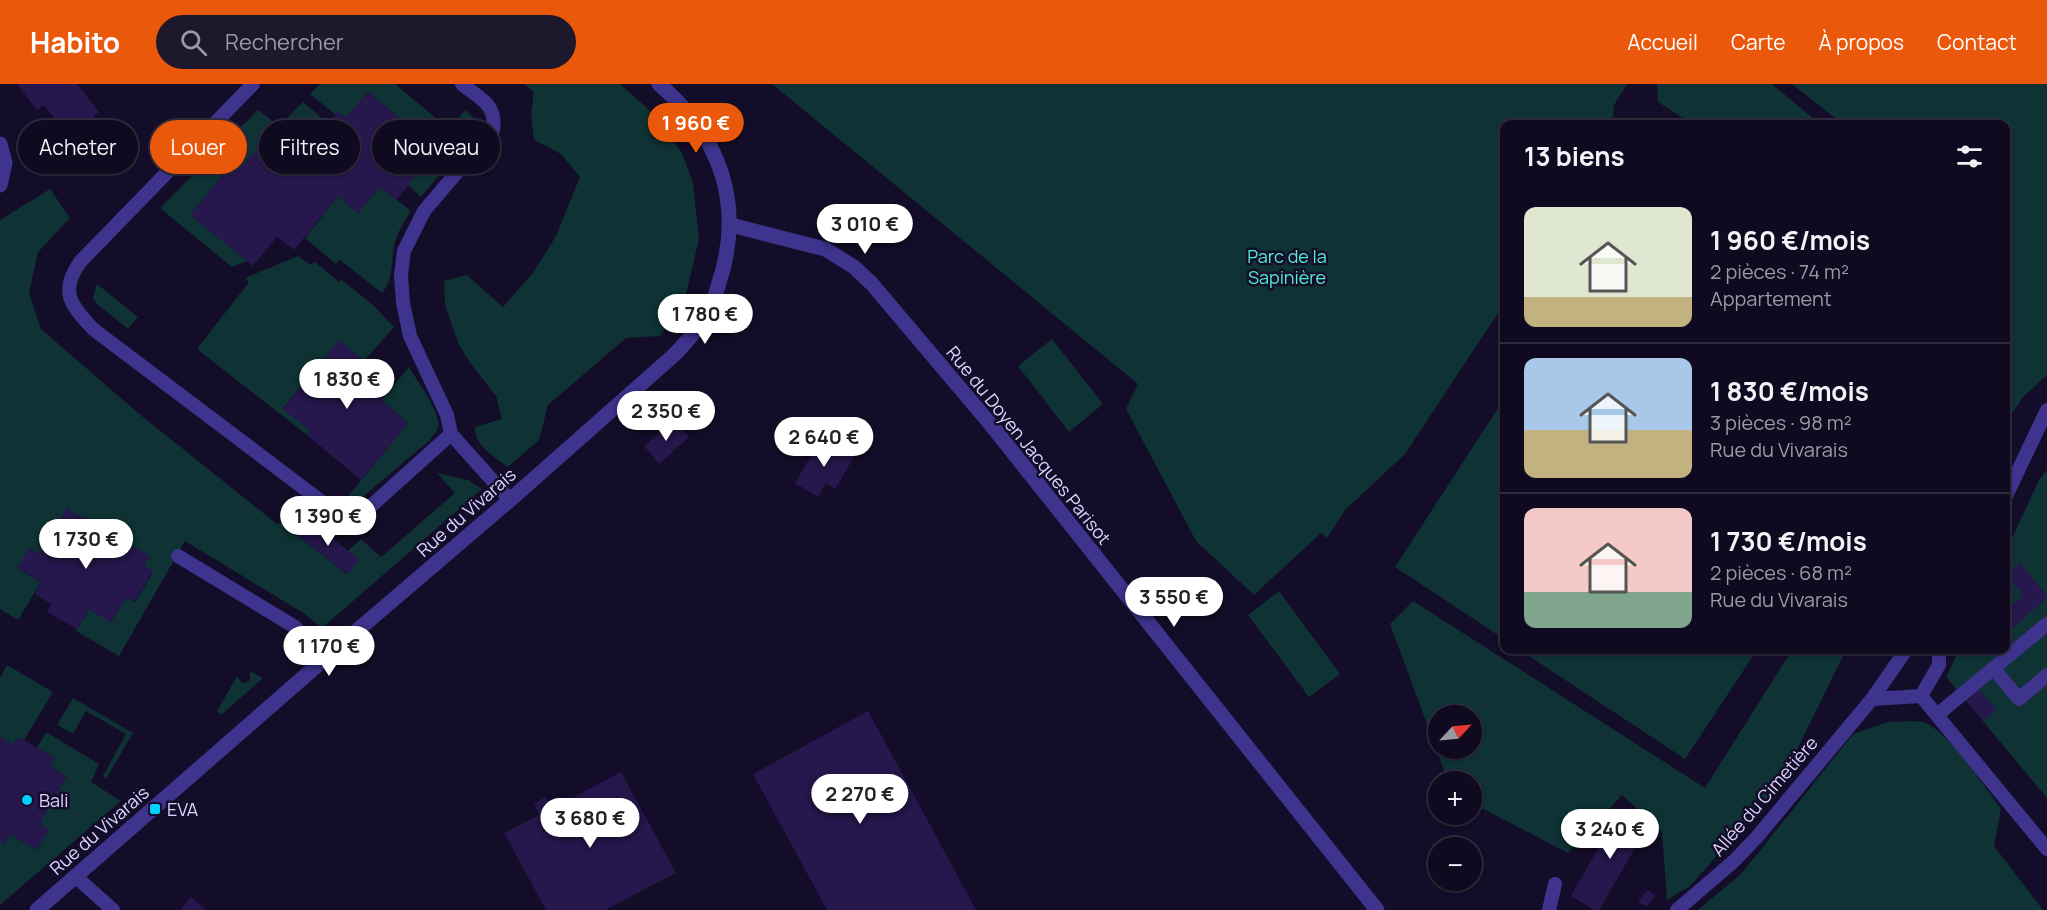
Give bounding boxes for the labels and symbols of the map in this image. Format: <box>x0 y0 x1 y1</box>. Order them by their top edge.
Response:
pin: 1 960 € <box>641 103 751 154</box>
pin: 3 010 € <box>810 204 920 255</box>
park label: Parc de la Sapinière <box>1247 244 1327 289</box>
pin: 1 780 € <box>650 294 760 345</box>
street label: Rue du Doyen Jacques Parisot <box>941 341 1117 549</box>
pin: 1 830 € <box>292 359 402 410</box>
pin: 2 350 € <box>611 391 721 442</box>
pin: 2 640 € <box>769 417 879 468</box>
street label: Rue du Vivarais <box>411 462 521 562</box>
pin: 1 390 € <box>273 496 383 547</box>
pin: 1 730 € <box>31 519 141 570</box>
pin: 3 550 € <box>1119 577 1229 628</box>
pin: 1 170 € <box>274 626 384 677</box>
north arrow <box>1428 705 1482 759</box>
street label: Allée du Cimetière <box>1705 731 1823 861</box>
pin: 2 270 € <box>805 774 915 825</box>
street label: Rue du Vivarais <box>44 780 154 880</box>
place label: Bali <box>39 788 68 812</box>
marker: Bali <box>20 793 34 807</box>
place label: EVA <box>167 797 199 821</box>
pin: 3 680 € <box>535 798 645 849</box>
marker: EVA <box>148 802 162 816</box>
pin: 3 240 € <box>1555 809 1665 860</box>

